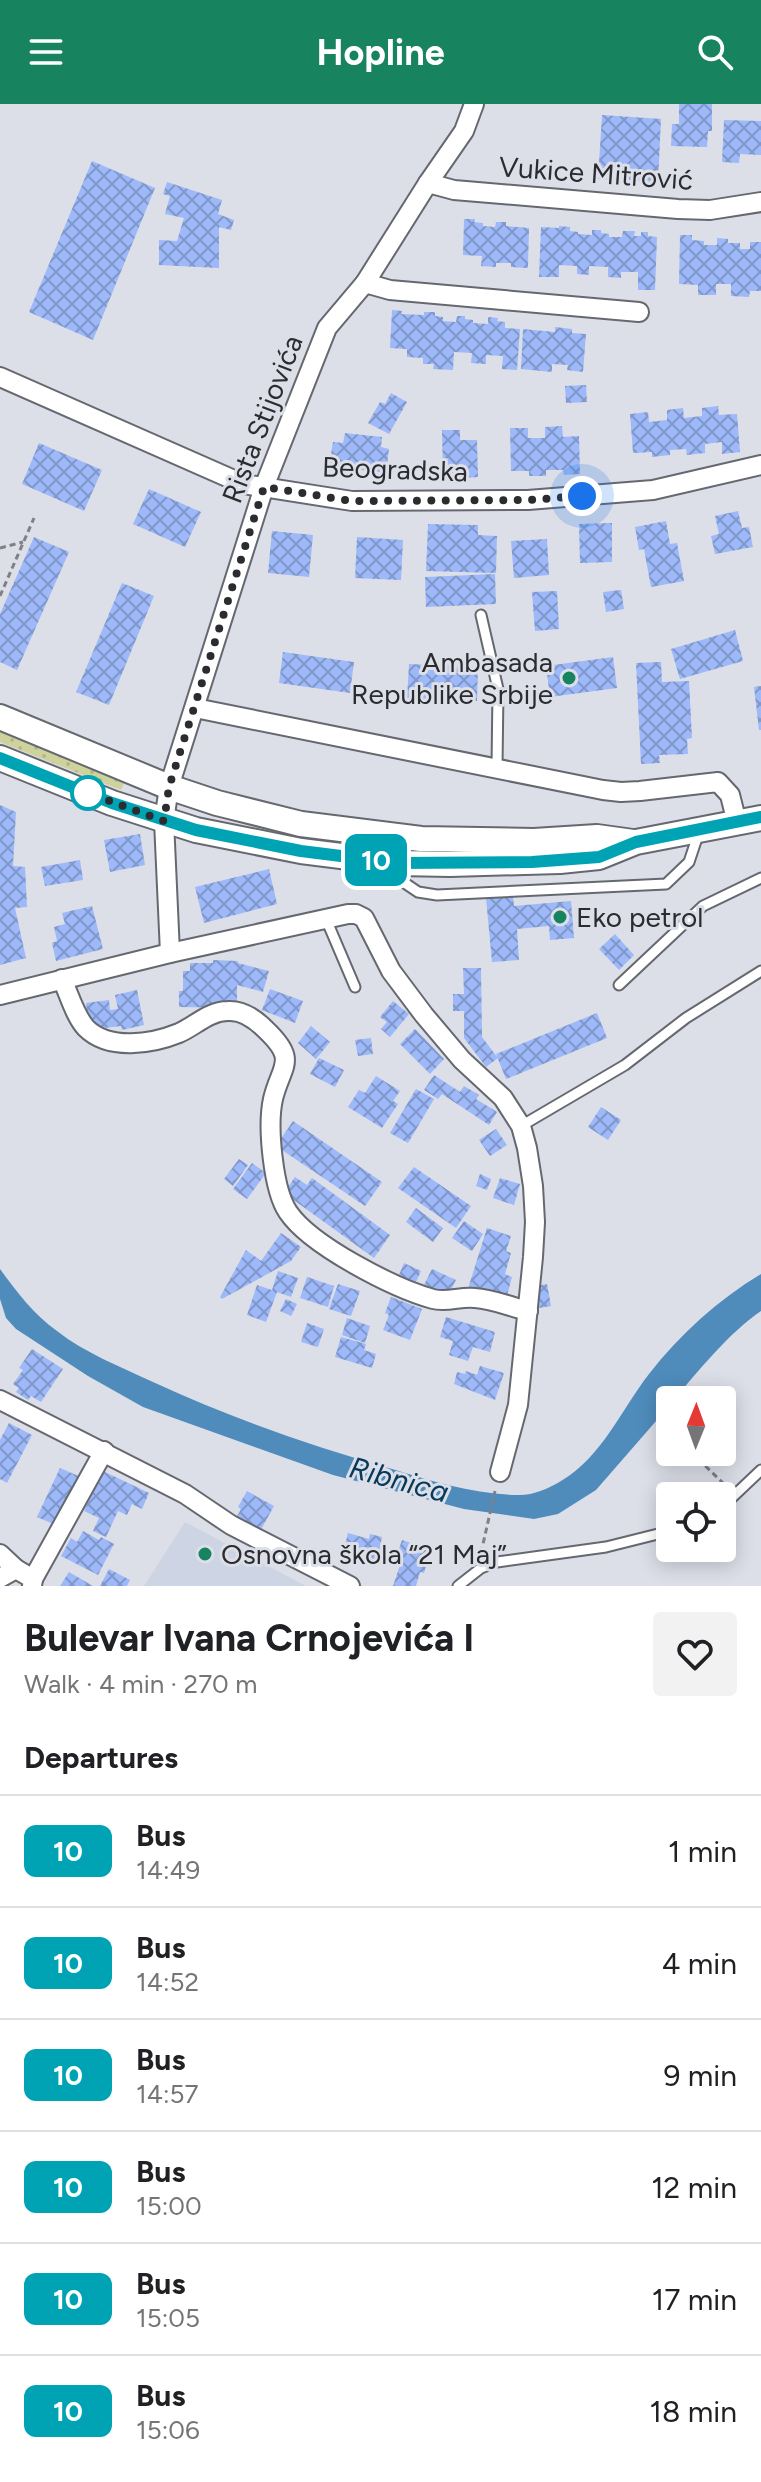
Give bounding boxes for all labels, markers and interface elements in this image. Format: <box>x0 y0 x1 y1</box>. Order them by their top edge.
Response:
icon: menu <box>24 30 68 74</box>
icon: search <box>693 30 737 74</box>
text: Hopline <box>316 31 445 74</box>
street label: Vukice Mitrović <box>498 149 694 197</box>
street label: Rista Stijovića <box>214 330 310 508</box>
street label: Beogradska <box>322 449 468 489</box>
your location <box>562 476 602 516</box>
place label: Ambasada Republike Srbije <box>351 645 553 711</box>
marker: Ambasada Republike Srbije <box>560 669 578 687</box>
unlabelled marker <box>71 776 105 810</box>
line badge: 10 <box>340 834 412 886</box>
text: 10 <box>361 843 391 877</box>
place label: Eko petrol <box>576 900 703 934</box>
marker: Eko petrol <box>551 908 569 926</box>
north arrow <box>656 1386 736 1466</box>
map controls <box>656 1386 736 1562</box>
water label: Ribnica <box>346 1449 453 1510</box>
button: locate <box>656 1482 736 1562</box>
place label: Osnovna škola “21 Maj” <box>221 1537 507 1571</box>
marker: Osnovna škola “21 Maj” <box>196 1545 214 1563</box>
button: heart <box>653 1612 737 1696</box>
text: Bulevar Ivana Crnojevića I <box>24 1615 474 1661</box>
text: Walk · 4 min · 270 m <box>24 1668 257 1700</box>
text: Departures <box>24 1739 178 1776</box>
text: Bus <box>136 1817 185 1854</box>
text: 1 min <box>668 1833 737 1870</box>
text: 10 <box>53 1834 83 1868</box>
text: 14:49 <box>136 1854 200 1886</box>
text: Bus <box>136 1929 185 1966</box>
text: 4 min <box>662 1945 737 1982</box>
text: 10 <box>53 1946 83 1980</box>
text: 14:52 <box>136 1966 199 1998</box>
text: Bus <box>136 2041 185 2078</box>
text: 9 min <box>663 2057 737 2094</box>
text: 10 <box>53 2058 83 2092</box>
text: 14:57 <box>136 2078 198 2110</box>
text: Bus <box>136 2153 185 2190</box>
text: 12 min <box>651 2169 737 2206</box>
text: 10 <box>53 2170 83 2204</box>
text: 15:00 <box>136 2190 202 2222</box>
text: Bus <box>136 2265 185 2302</box>
text: 17 min <box>652 2281 737 2318</box>
text: 10 <box>53 2282 83 2316</box>
text: 15:05 <box>136 2302 200 2334</box>
text: Bus <box>136 2377 185 2414</box>
text: 18 min <box>650 2393 737 2430</box>
text: 10 <box>53 2394 83 2428</box>
text: 15:06 <box>136 2414 200 2446</box>

